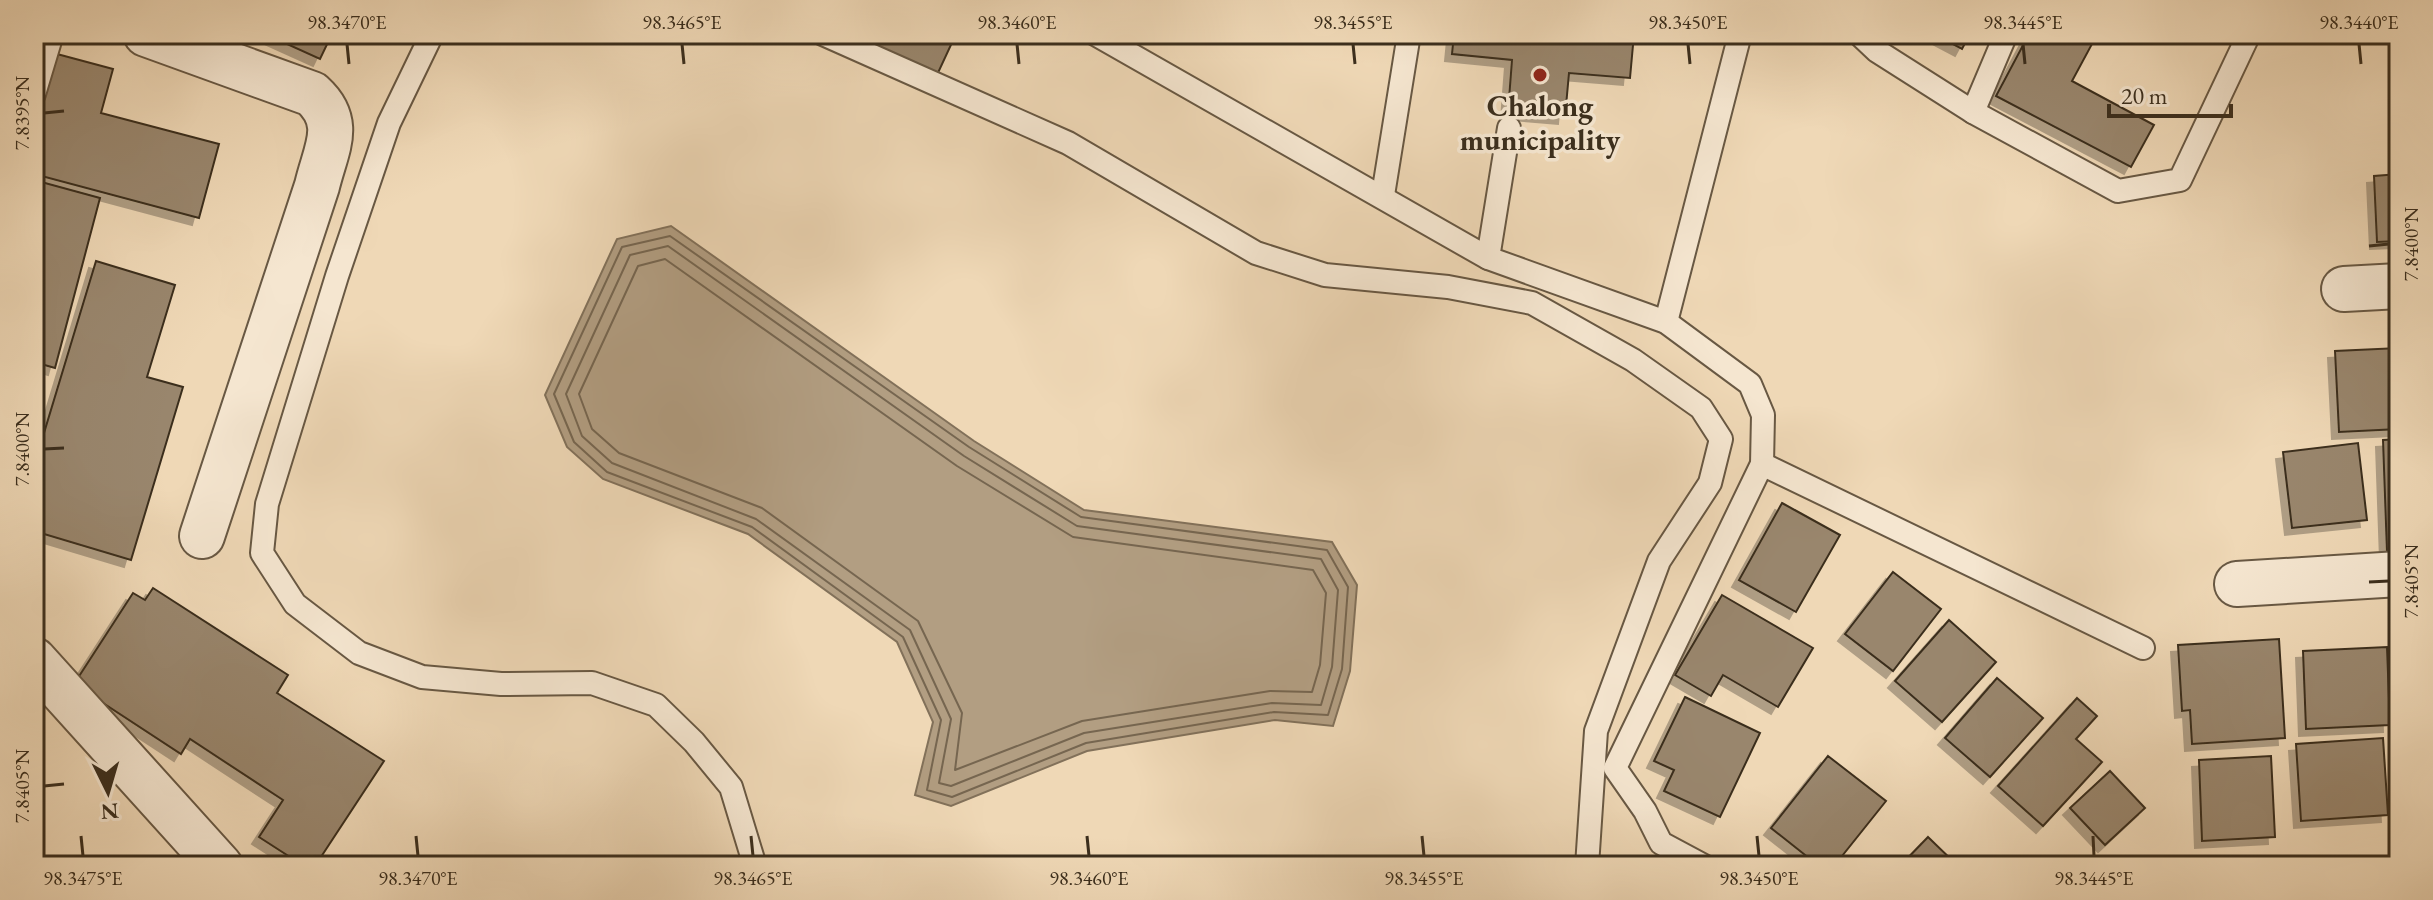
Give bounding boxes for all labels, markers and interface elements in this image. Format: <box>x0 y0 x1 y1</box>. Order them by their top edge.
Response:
text: 98.3470°E <box>307 9 387 35</box>
text: 98.3465°E <box>642 9 722 35</box>
text: 98.3460°E <box>977 9 1057 35</box>
text: 98.3455°E <box>1313 9 1393 35</box>
text: 98.3450°E <box>1648 9 1728 35</box>
text: 98.3445°E <box>1983 9 2063 35</box>
text: 98.3440°E <box>2319 9 2399 35</box>
marker: Chalong municipality <box>1531 66 1549 84</box>
scale bar <box>2109 68 2231 118</box>
text: 7.8395°N <box>9 76 35 150</box>
text: 20 m <box>2121 80 2168 111</box>
place label: Chalong municipality <box>1460 86 1621 159</box>
text: 7.8400°N <box>2398 207 2424 281</box>
text: 7.8400°N <box>9 412 35 486</box>
text: 7.8405°N <box>2398 544 2424 618</box>
text: 7.8405°N <box>9 749 35 823</box>
north arrow <box>68 752 148 832</box>
text: N <box>99 796 120 827</box>
text: 98.3475°E <box>43 865 123 891</box>
text: 98.3470°E <box>378 865 458 891</box>
text: 98.3465°E <box>713 865 793 891</box>
text: 98.3460°E <box>1049 865 1129 891</box>
text: 98.3455°E <box>1384 865 1464 891</box>
text: 98.3450°E <box>1719 865 1799 891</box>
text: 98.3445°E <box>2054 865 2134 891</box>

